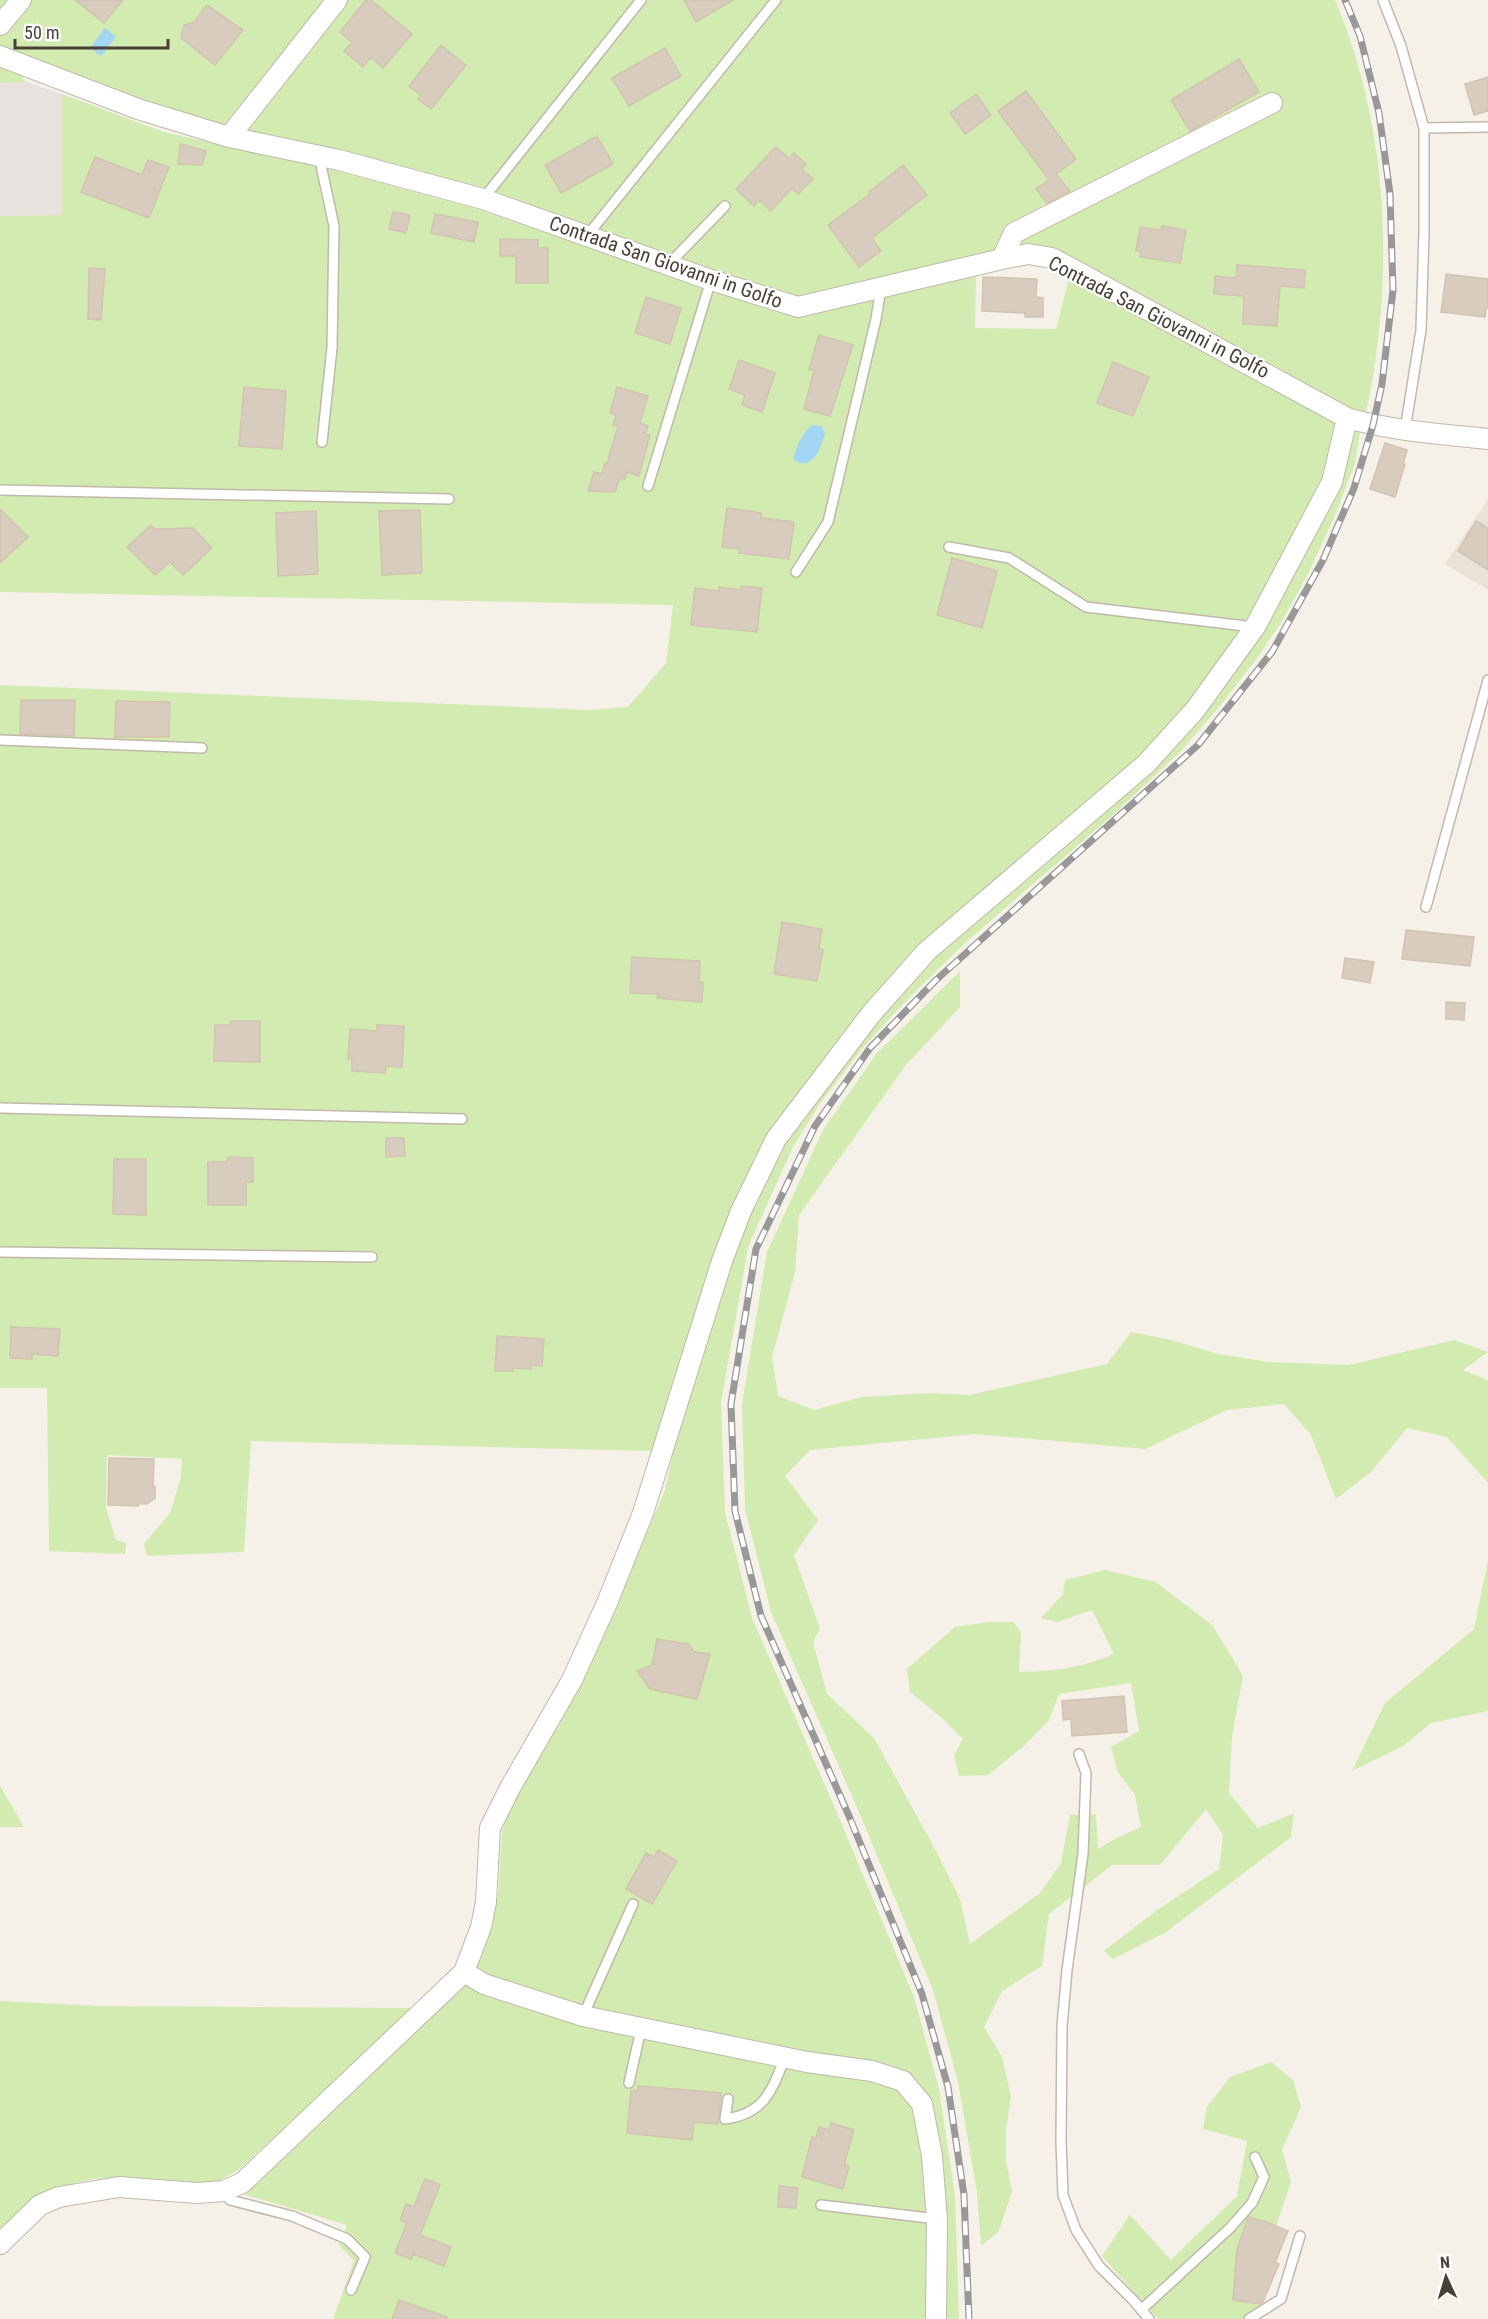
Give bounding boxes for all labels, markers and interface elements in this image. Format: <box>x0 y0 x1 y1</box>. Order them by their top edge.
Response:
scale bar <box>15 12 168 50</box>
text: 50 m <box>24 22 59 43</box>
street label: Contrada San Giovanni in Golfo <box>546 211 786 313</box>
street label: Contrada San Giovanni in Golfo <box>1044 251 1274 383</box>
north arrow <box>1416 2247 1476 2307</box>
text: N <box>1439 2253 1451 2272</box>

